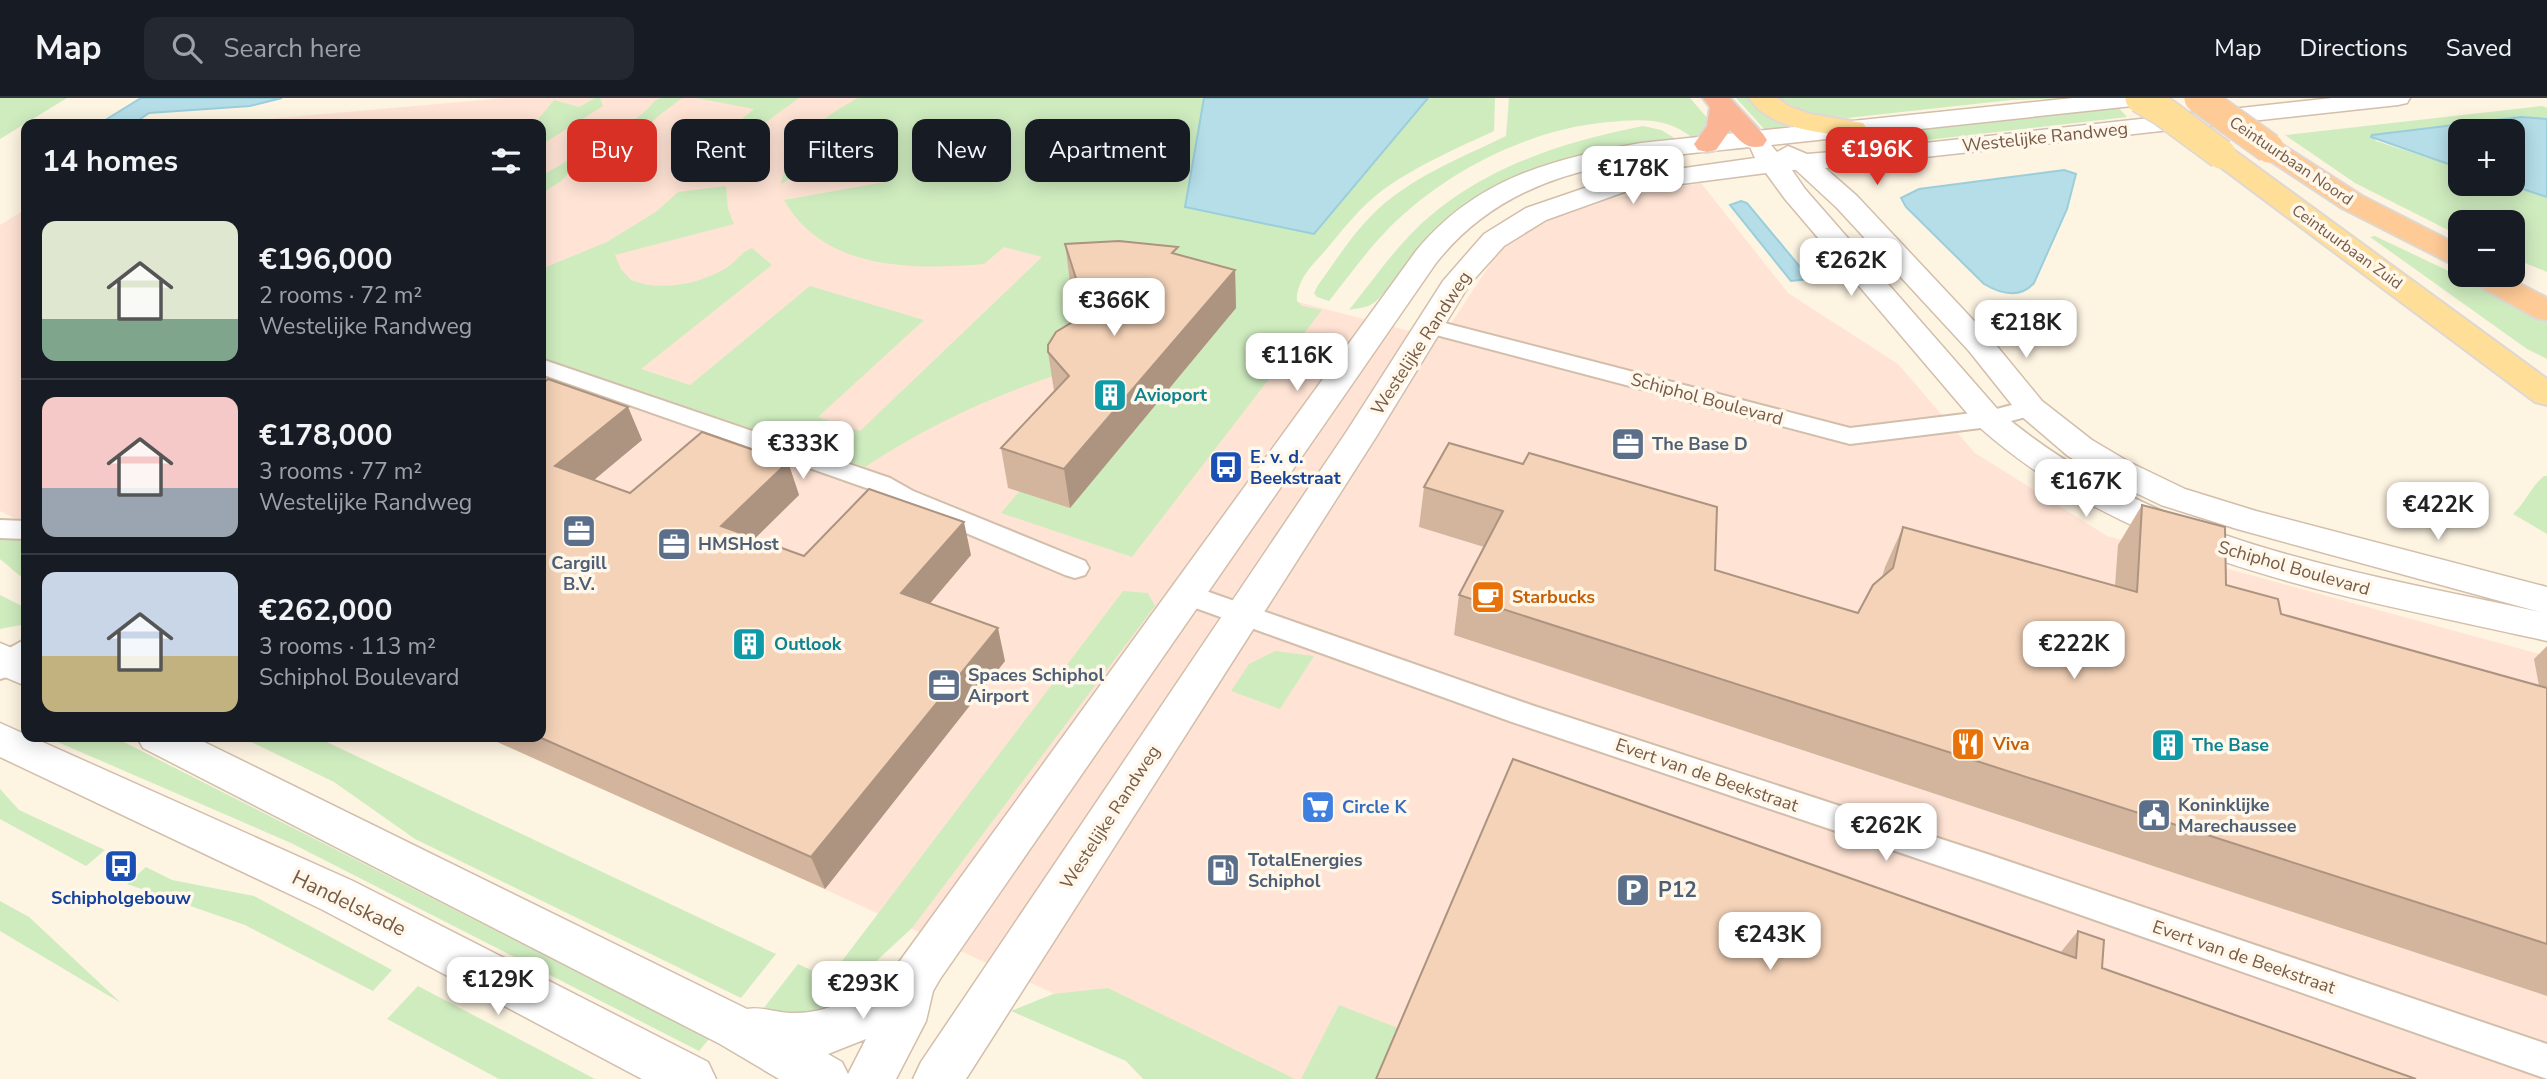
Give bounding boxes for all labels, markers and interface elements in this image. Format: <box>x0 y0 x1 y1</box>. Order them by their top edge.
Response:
search box <box>144 17 634 80</box>
text: Map <box>35 26 102 71</box>
icon: search <box>168 29 206 67</box>
text: Search here <box>224 31 361 66</box>
text: Map <box>2214 32 2261 64</box>
text: Directions <box>2299 32 2408 64</box>
text: Saved <box>2446 32 2512 64</box>
street label: Ceintuurbaan Noord <box>2225 111 2357 211</box>
street label: Westelijke Randweg <box>1961 116 2129 158</box>
chip: Buy <box>567 119 657 182</box>
chip: Rent <box>671 119 770 182</box>
chip: Filters <box>784 119 898 182</box>
chip: New <box>912 119 1011 182</box>
chip: Apartment <box>1025 119 1190 182</box>
map controls <box>2448 119 2525 287</box>
button: + <box>2448 119 2525 196</box>
pin: €196K <box>1828 127 1926 187</box>
text: €196K <box>1842 134 1912 165</box>
text: 14 homes <box>42 141 178 182</box>
icon: filters <box>487 142 525 180</box>
pin: €178K <box>1584 146 1682 206</box>
text: €178K <box>1598 153 1668 184</box>
street label: Ceintuurbaan Zuid <box>2287 199 2407 295</box>
button: − <box>2448 210 2525 287</box>
pin: €262K <box>1802 238 1900 298</box>
text: €196,000 <box>259 239 392 280</box>
text: €262K <box>1816 245 1886 276</box>
icon: home <box>98 249 182 333</box>
street label: Westelijke Randweg <box>1366 267 1476 419</box>
pin: €366K <box>1065 278 1163 338</box>
text: 2 rooms · 72 m² <box>259 280 422 311</box>
text: €366K <box>1079 285 1149 316</box>
pin: €218K <box>1977 300 2075 360</box>
text: €218K <box>1991 307 2061 338</box>
text: Westelijke Randweg <box>259 311 472 342</box>
pin: €116K <box>1248 334 1346 393</box>
text: €116K <box>1262 340 1332 371</box>
street label: Schiphol Boulevard <box>1628 367 1786 431</box>
building icon: Avioport <box>1091 376 1129 414</box>
place label: Avioport <box>1134 383 1207 407</box>
text: €178,000 <box>259 415 392 456</box>
pin: €333K <box>754 422 852 481</box>
icon: home <box>98 425 182 509</box>
office icon: The Base D <box>1609 425 1647 463</box>
text: €333K <box>768 428 838 459</box>
place label: The Base D <box>1652 432 1748 456</box>
place label: E. v. d. Beekstraat <box>1250 445 1341 490</box>
bus stop icon: E. v. d. Beekstraat <box>1207 448 1245 486</box>
text: 3 rooms · 77 m² <box>259 456 422 487</box>
pin: €167K <box>2037 460 2135 519</box>
text: €167K <box>2051 466 2121 497</box>
pin: €422K <box>2389 482 2487 542</box>
text: Westelijke Randweg <box>259 487 472 518</box>
text: €422K <box>2403 489 2473 520</box>
office icon: Cargill B.V. <box>560 512 598 550</box>
office icon: HMSHost <box>655 525 693 563</box>
place label: HMSHost <box>698 532 779 556</box>
street label: Schiphol Boulevard <box>2215 535 2373 601</box>
place label: Cargill B.V. <box>551 551 607 596</box>
cafe icon: Starbucks <box>1469 578 1507 616</box>
place label: Starbucks <box>1512 585 1595 609</box>
text: €262,000 <box>259 590 392 631</box>
icon: home <box>98 600 182 684</box>
pin: €222K <box>2025 622 2123 681</box>
building icon: Outlook <box>730 625 768 663</box>
text: €222K <box>2039 628 2109 659</box>
text: 3 rooms · 113 m² <box>259 631 436 662</box>
place label: Outlook <box>774 632 842 656</box>
text: Schiphol Boulevard <box>259 662 460 693</box>
place label: Spaces Schiphol Airport <box>968 663 1104 708</box>
office icon: Spaces Schiphol Airport <box>925 666 963 704</box>
restaurant icon: Viva <box>1949 725 1987 763</box>
building icon: The Base <box>2149 726 2187 764</box>
street label: Evert van de Beekstraat <box>1612 732 1802 818</box>
place label: Viva <box>1992 732 2030 756</box>
place label: The Base <box>2192 733 2269 757</box>
street label: Westelijke Randweg <box>1055 741 1165 893</box>
supermarket icon: Circle K <box>1299 788 1337 826</box>
place label: Koninklijke Marechaussee <box>2178 793 2297 838</box>
place label: Circle K <box>1342 795 1407 819</box>
public building icon: Koninklijke Marechaussee <box>2135 796 2173 834</box>
pin: €262K <box>1837 804 1935 863</box>
text: €262K <box>1851 810 1921 841</box>
bus stop icon: Schipholgebouw <box>102 847 140 885</box>
place label: TotalEnergies Schiphol <box>1248 848 1363 893</box>
fuel station icon: TotalEnergies Schiphol <box>1204 851 1242 889</box>
street label: Handelskade <box>287 863 411 943</box>
parking icon: P12 <box>1614 871 1652 909</box>
place label: P12 <box>1658 876 1697 904</box>
place label: Schipholgebouw <box>51 886 192 910</box>
pin: €243K <box>1721 912 1819 972</box>
street label: Evert van de Beekstraat <box>2149 914 2339 1000</box>
text: €243K <box>1735 919 1805 950</box>
pin: €129K <box>449 958 547 1017</box>
pin: €293K <box>814 962 912 1021</box>
text: €129K <box>463 964 533 995</box>
text: €293K <box>828 968 898 999</box>

